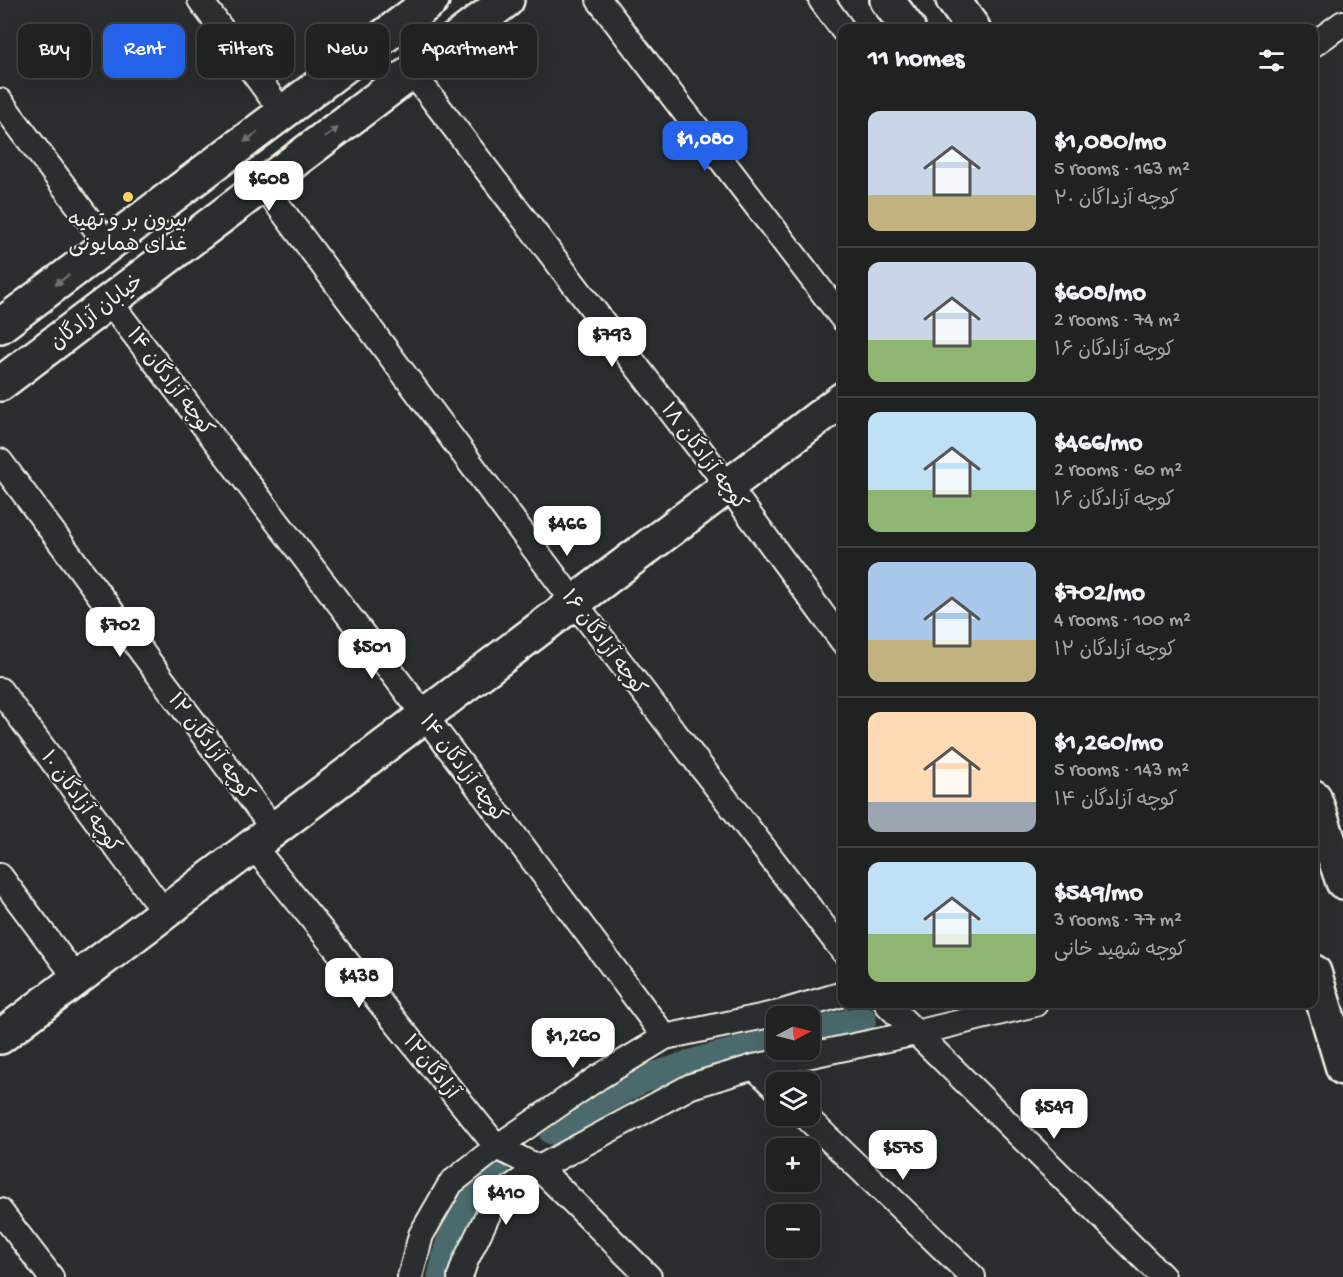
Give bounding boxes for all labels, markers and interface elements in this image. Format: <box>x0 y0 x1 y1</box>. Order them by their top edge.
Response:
chip: Buy <box>18 24 91 78</box>
chip: Rent <box>103 24 185 78</box>
chip: Filters <box>197 24 294 78</box>
chip: New <box>306 24 389 78</box>
chip: Apartment <box>401 24 537 78</box>
icon: filters <box>1255 44 1288 77</box>
text: 11 homes <box>868 45 964 76</box>
pin: $1,080 <box>656 121 754 172</box>
one-way arrow <box>323 127 339 139</box>
text: $1,080/mo <box>1054 128 1166 159</box>
text: $1,080 <box>676 129 734 152</box>
one-way arrow <box>243 130 259 143</box>
icon: home <box>916 135 988 207</box>
text: 5 rooms · 163 m² <box>1054 159 1190 182</box>
pin: $608 <box>233 161 305 212</box>
text: $608 <box>248 169 290 192</box>
text: کوچه آزداگان ۲۰ <box>1054 189 1178 212</box>
marker: بیرون بر و تهیه غذای همایونی <box>121 190 135 204</box>
place label: بیرون بر و تهیه غذای همایونی <box>68 210 188 259</box>
street label: خیابان آزادگان <box>45 268 150 357</box>
one-way arrow <box>54 273 70 286</box>
text: $608/mo <box>1054 279 1146 310</box>
icon: home <box>916 286 988 358</box>
text: 2 rooms · 74 m² <box>1054 310 1180 333</box>
pin: $793 <box>576 317 648 368</box>
street label: کوچه آزادگان ۱۴ <box>119 322 220 442</box>
text: $793 <box>592 325 632 348</box>
text: کوچه آزادگان ۱۶ <box>1054 340 1175 363</box>
street label: کوچه آزادگان ۱۸ <box>653 397 753 517</box>
text: $466/mo <box>1054 429 1143 460</box>
icon: home <box>916 436 988 508</box>
text: 2 rooms · 60 m² <box>1054 460 1182 483</box>
text: کوچه آزادگان ۱۶ <box>1054 490 1175 513</box>
pin: $466 <box>531 506 603 557</box>
text: $466 <box>548 514 586 537</box>
text: $702/mo <box>1054 579 1145 610</box>
street label: کوچه آزادگان ۱۶ <box>554 584 653 702</box>
icon: home <box>916 586 988 658</box>
pin: $702 <box>84 607 156 658</box>
text: 4 rooms · 100 m² <box>1054 610 1191 633</box>
text: $702 <box>100 615 140 638</box>
pin: $501 <box>336 629 408 680</box>
text: $501 <box>353 637 391 660</box>
text: کوچه آزادگان ۱۲ <box>1054 640 1176 663</box>
street label: کوچه آزادگان ۱۲ <box>161 688 260 807</box>
street label: کوچه آزادگان ۱۴ <box>412 709 513 829</box>
text: $1,260/mo <box>1054 729 1163 760</box>
icon: home <box>916 736 988 808</box>
street label: کوچه آزادگان ۱۰ <box>34 745 127 859</box>
text: 5 rooms · 143 m² <box>1054 760 1189 783</box>
text: کوچه آزادگان ۱۴ <box>1054 790 1178 813</box>
text: $549/mo <box>1054 879 1143 910</box>
icon: home <box>916 886 988 958</box>
text: 3 rooms · 77 m² <box>1054 910 1182 933</box>
text: کوچه شهید خانی <box>1054 940 1186 963</box>
pin: $438 <box>323 958 395 1009</box>
text: $438 <box>339 966 379 989</box>
north arrow <box>766 1006 820 1060</box>
map controls <box>766 1006 820 1258</box>
pin: $1,260 <box>524 1018 622 1069</box>
text: $1,260 <box>546 1026 600 1049</box>
street label: ۱۲آزادگان <box>396 1029 466 1106</box>
button: layers <box>766 1072 820 1126</box>
pin: $549 <box>1018 1089 1090 1140</box>
text: $549 <box>1035 1097 1073 1120</box>
pin: $575 <box>867 1130 939 1181</box>
button: + <box>766 1138 820 1192</box>
text: $575 <box>883 1138 923 1161</box>
pin: $410 <box>470 1175 542 1226</box>
text: $410 <box>487 1183 525 1206</box>
button: − <box>766 1204 820 1258</box>

